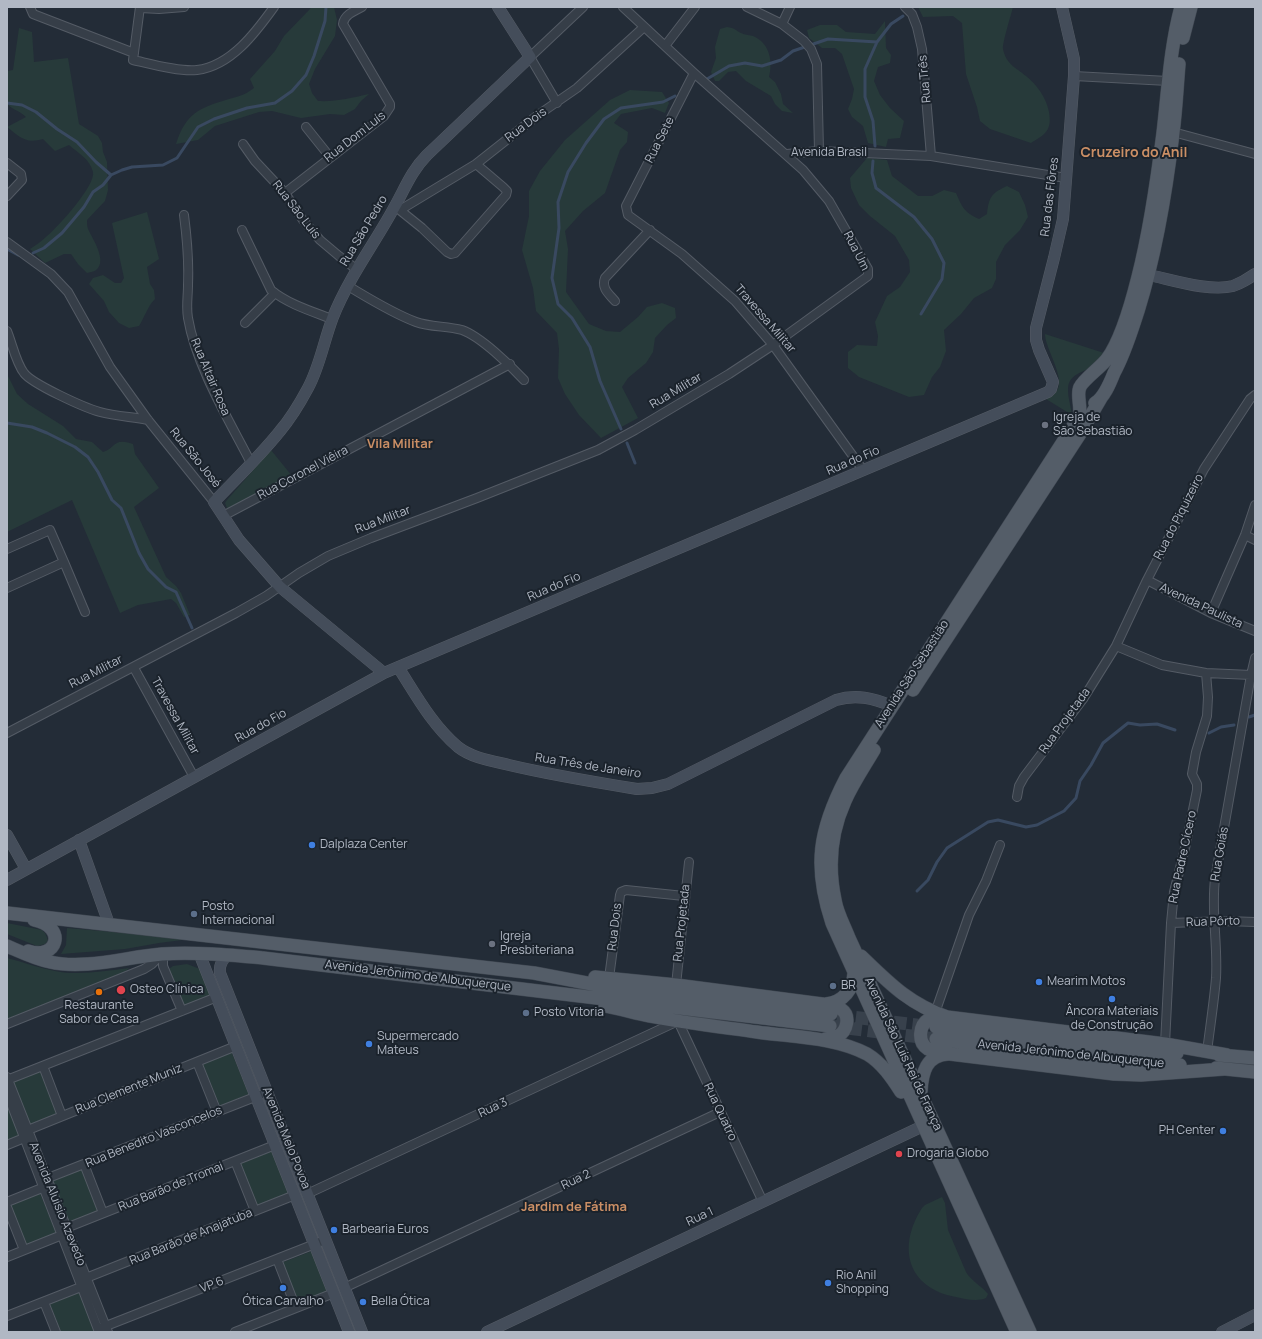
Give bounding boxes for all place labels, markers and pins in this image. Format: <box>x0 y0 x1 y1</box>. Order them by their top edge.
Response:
place label: Igreja de São Sebastião <box>1053 411 1132 439</box>
marker: Igreja de São Sebastião <box>1040 420 1050 430</box>
place label: Dalplaza Center <box>320 838 408 852</box>
marker: Dalplaza Center <box>307 840 317 850</box>
place label: Posto Internacional <box>202 900 275 928</box>
marker: Posto Internacional <box>189 909 199 919</box>
place label: Igreja Presbiteriana <box>500 930 574 958</box>
marker: Igreja Presbiteriana <box>487 939 497 949</box>
place label: Mearim Motos <box>1047 975 1125 989</box>
marker: Mearim Motos <box>1034 977 1044 987</box>
place label: BR <box>841 979 856 993</box>
marker: BR <box>828 981 838 991</box>
place label: Osteo Clínica <box>130 983 203 997</box>
marker: Osteo Clínica <box>115 984 127 996</box>
marker: Restaurante Sabor de Casa <box>94 987 104 997</box>
marker: Âncora Materiais de Construção <box>1107 994 1117 1004</box>
place label: Restaurante Sabor de Casa <box>59 999 139 1027</box>
place label: Âncora Materiais de Construção <box>1066 1005 1158 1033</box>
place label: Posto Vitoria <box>534 1006 604 1020</box>
marker: Posto Vitoria <box>521 1008 531 1018</box>
place label: Supermercado Mateus <box>377 1030 459 1058</box>
marker: Supermercado Mateus <box>364 1039 374 1049</box>
place label: PH Center <box>1159 1124 1215 1138</box>
marker: PH Center <box>1218 1126 1228 1136</box>
place label: Drogaria Globo <box>907 1147 989 1161</box>
marker: Drogaria Globo <box>894 1149 904 1159</box>
place label: Barbearia Euros <box>342 1223 429 1237</box>
marker: Barbearia Euros <box>329 1225 339 1235</box>
place label: Rio Anil Shopping <box>836 1269 889 1297</box>
marker: Rio Anil Shopping <box>823 1278 833 1288</box>
marker: Ótica Carvalho <box>278 1283 288 1293</box>
place label: Ótica Carvalho <box>243 1295 323 1309</box>
place label: Bella Ótica <box>371 1295 430 1309</box>
marker: Bella Ótica <box>358 1297 368 1307</box>

